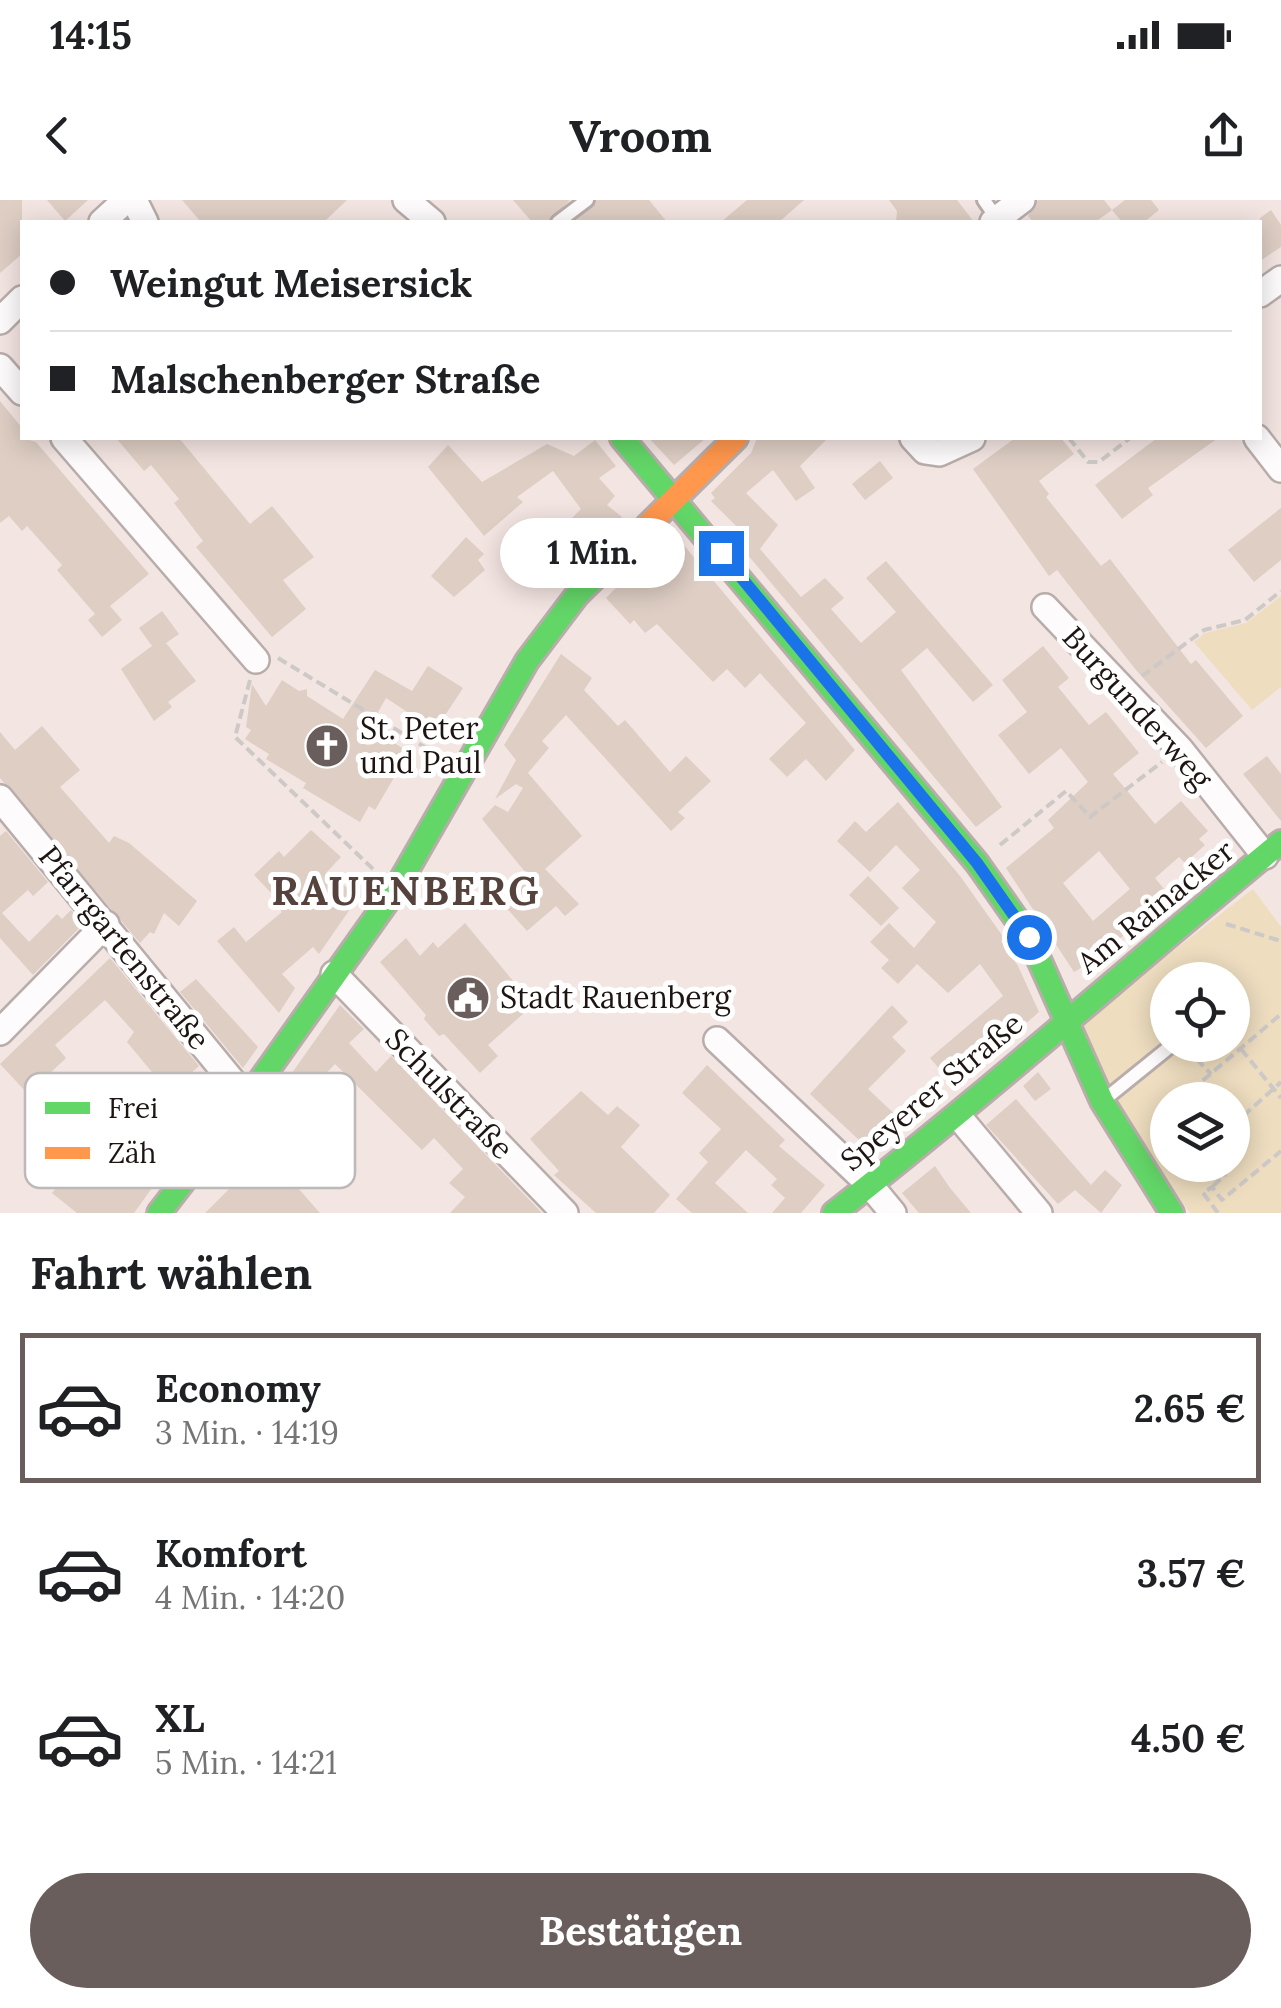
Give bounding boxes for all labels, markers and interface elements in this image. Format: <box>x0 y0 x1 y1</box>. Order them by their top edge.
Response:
text: 14:15 <box>50 11 132 59</box>
text: Vroom <box>569 107 712 164</box>
icon: back <box>30 108 85 163</box>
icon: share <box>1196 108 1251 163</box>
text: Weingut Meisersick <box>110 259 472 307</box>
text: Malschenberger Straße <box>110 355 540 403</box>
callout: 1 Min. <box>501 518 686 588</box>
route end <box>699 531 744 576</box>
text: 1 Min. <box>547 532 638 573</box>
street label: Burgunderweg <box>1054 618 1222 798</box>
place label: St. Peter und Paul <box>360 709 481 781</box>
church icon: St. Peter und Paul <box>304 723 350 769</box>
street label: Am Rainacker <box>1068 831 1242 982</box>
street label: Pfarrgartenstraße <box>30 838 219 1058</box>
district label: RAUENBERG <box>271 865 541 916</box>
route start <box>1007 915 1052 960</box>
map controls <box>1150 962 1250 1182</box>
button: locate <box>1150 962 1250 1062</box>
public building icon: Stadt Rauenberg <box>445 975 491 1021</box>
place label: Stadt Rauenberg <box>500 978 732 1017</box>
street label: Speyerer Straße <box>833 1004 1031 1179</box>
street label: Schulstraße <box>378 1020 522 1167</box>
legend <box>25 1073 355 1188</box>
button: layers <box>1150 1082 1250 1182</box>
text: Frei <box>108 1090 158 1126</box>
text: Zäh <box>108 1135 156 1171</box>
text: Fahrt wählen <box>30 1244 312 1301</box>
icon: car <box>35 1363 125 1453</box>
text: Economy <box>155 1364 321 1412</box>
text: 2.65 € <box>1134 1384 1246 1432</box>
text: 3 Min. · 14:19 <box>155 1412 339 1453</box>
icon: car <box>35 1528 125 1618</box>
text: Komfort <box>155 1529 307 1577</box>
text: 3.57 € <box>1137 1549 1246 1597</box>
text: 4 Min. · 14:20 <box>155 1577 345 1618</box>
icon: car <box>35 1693 125 1783</box>
text: XL <box>155 1694 205 1742</box>
text: 4.50 € <box>1131 1714 1246 1762</box>
text: 5 Min. · 14:21 <box>155 1742 337 1783</box>
button: Bestätigen <box>30 1873 1251 1988</box>

